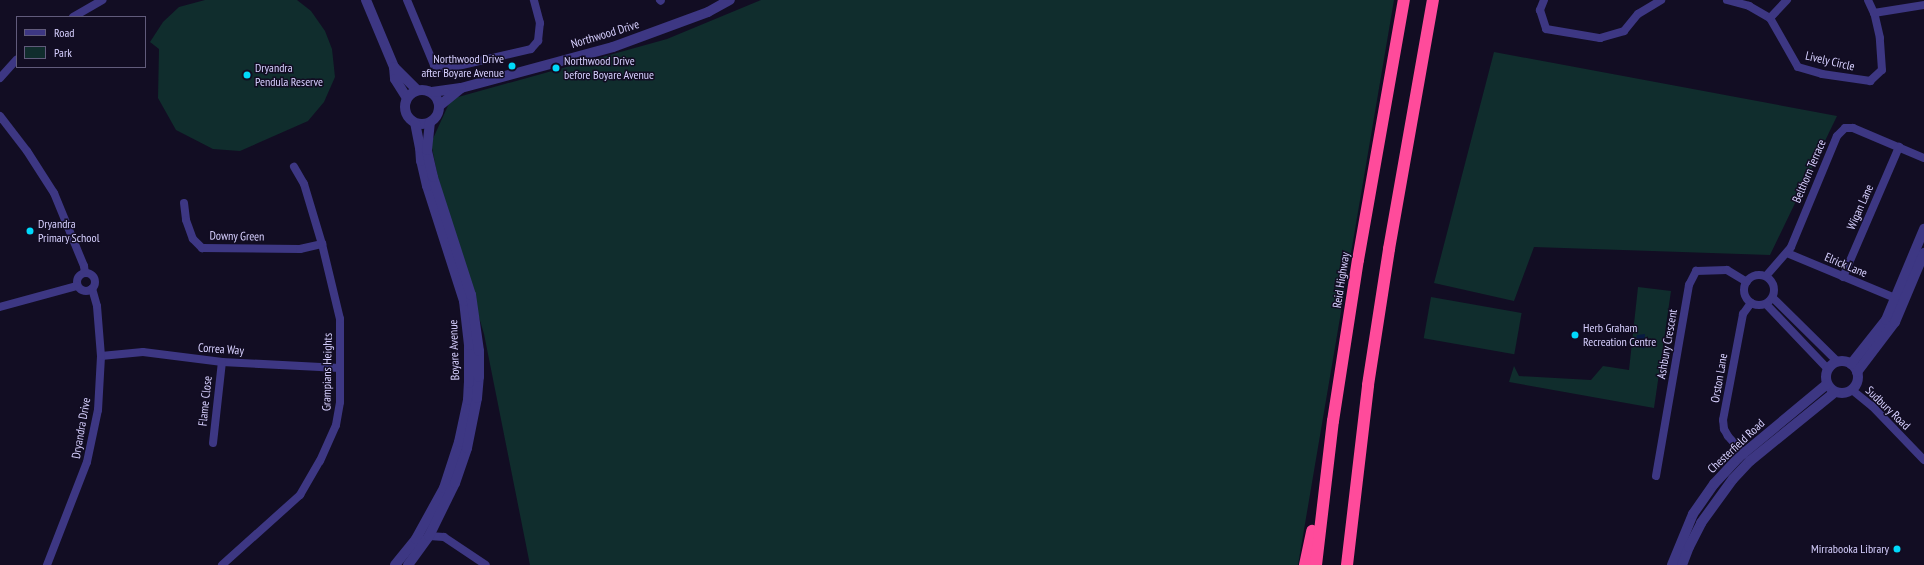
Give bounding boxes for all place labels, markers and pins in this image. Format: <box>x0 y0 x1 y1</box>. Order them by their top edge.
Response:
place label: Northwood Drive after Boyare Avenue <box>421 52 504 80</box>
place label: Northwood Drive before Boyare Avenue <box>564 54 654 82</box>
place label: Dryandra Pendula Reserve <box>255 61 323 89</box>
marker: Northwood Drive after Boyare Avenue <box>507 61 517 71</box>
marker: Northwood Drive before Boyare Avenue <box>551 63 561 73</box>
marker: Dryandra Pendula Reserve <box>242 70 252 80</box>
place label: Dryandra Primary School <box>38 217 100 245</box>
marker: Dryandra Primary School <box>25 226 35 236</box>
place label: Herb Graham Recreation Centre <box>1583 321 1656 349</box>
marker: Herb Graham Recreation Centre <box>1570 330 1580 340</box>
place label: Mirrabooka Library <box>1811 542 1889 556</box>
marker: Mirrabooka Library <box>1892 544 1902 554</box>

